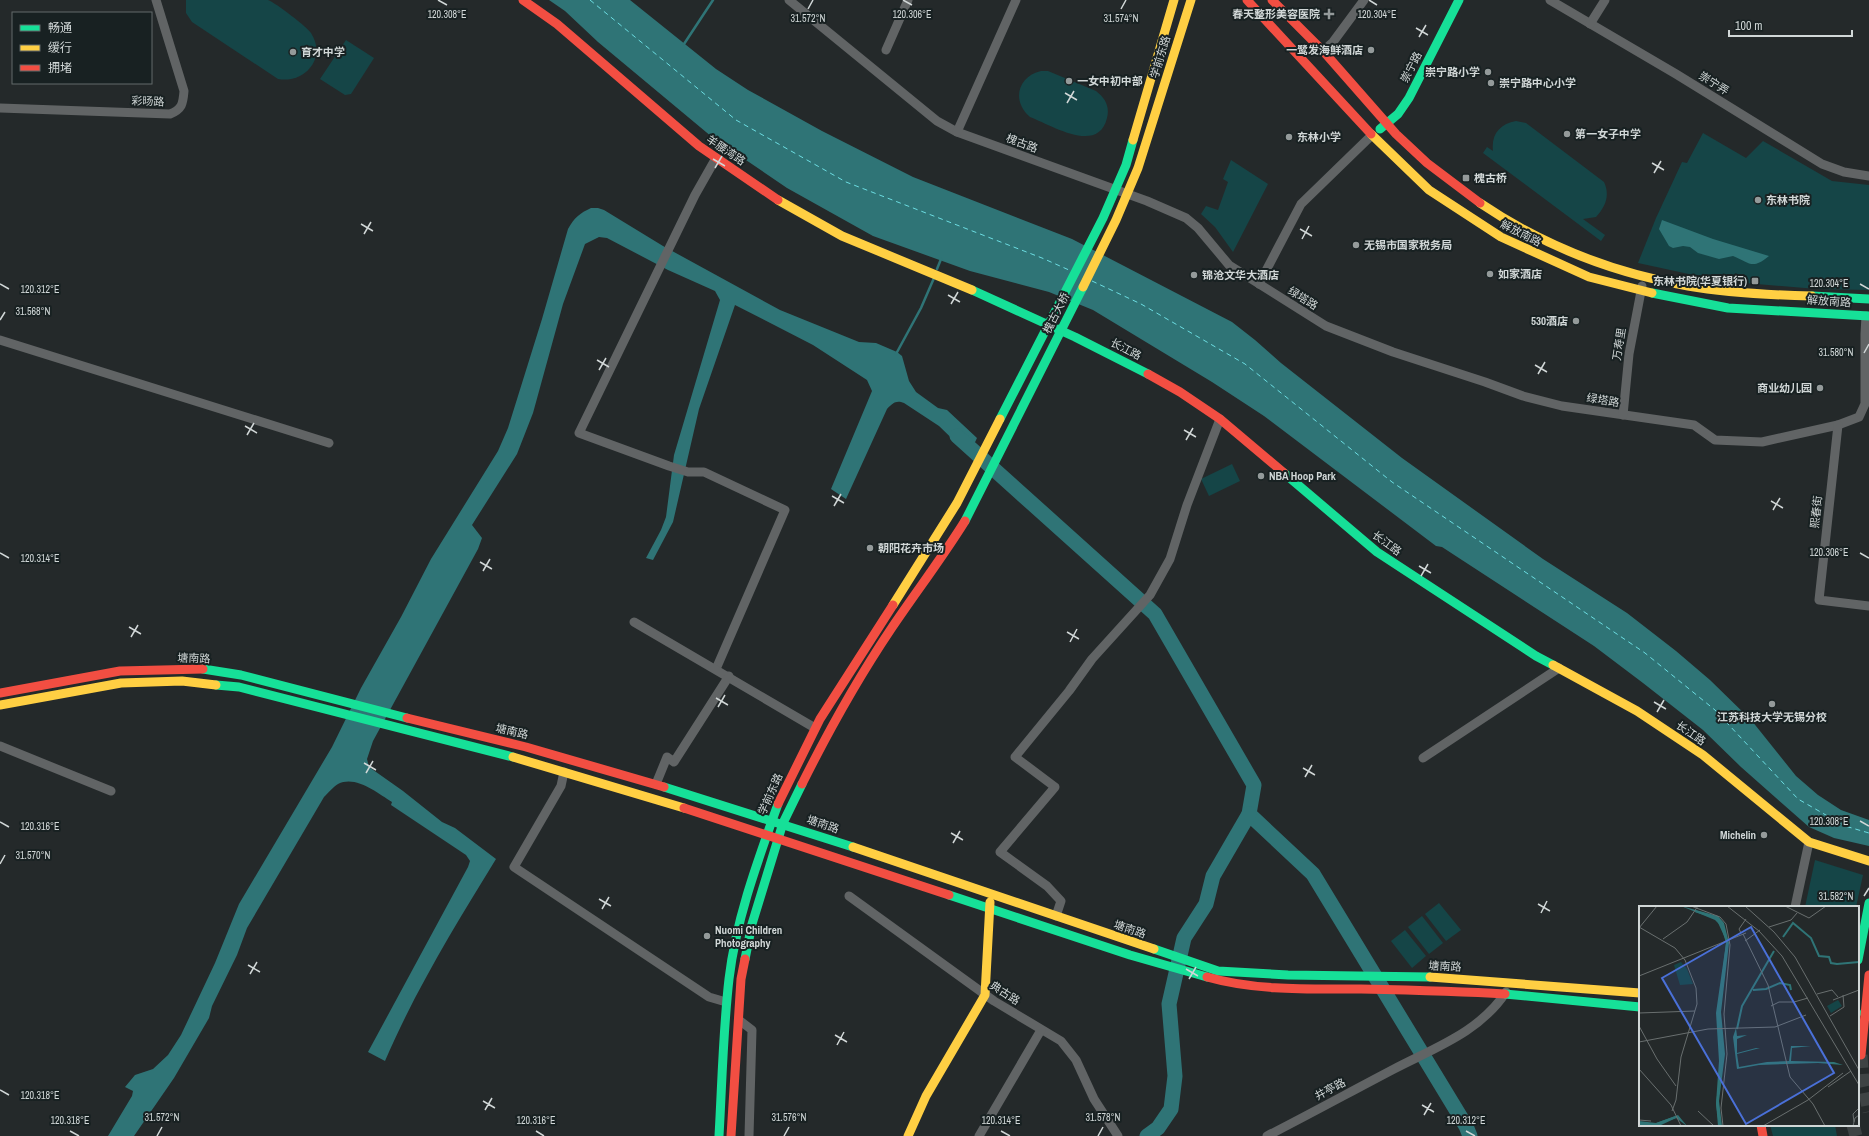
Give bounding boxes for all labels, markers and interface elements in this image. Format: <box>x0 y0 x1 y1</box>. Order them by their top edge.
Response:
place label: 春天整形美容医院 <box>1232 7 1320 21</box>
text: 120.308°E <box>427 8 467 21</box>
text: 120.306°E <box>892 8 932 21</box>
marker: 春天整形美容医院 <box>1323 8 1335 20</box>
text: 120.304°E <box>1357 8 1397 21</box>
legend <box>12 12 152 84</box>
text: 31.572°N <box>791 12 826 25</box>
text: 31.574°N <box>1104 12 1139 25</box>
scale bar <box>1729 12 1852 38</box>
text: 100 m <box>1735 18 1762 34</box>
text: 畅通 <box>48 20 72 36</box>
street label: 学前东路 <box>1147 34 1173 80</box>
text: 缓行 <box>48 40 72 56</box>
place label: 一鹭发海鲜酒店 <box>1286 43 1363 57</box>
place label: 育才中学 <box>301 45 345 59</box>
marker: 一鹭发海鲜酒店 <box>1366 45 1376 55</box>
marker: 育才中学 <box>288 47 298 57</box>
street label: 崇宁路 <box>1397 49 1425 85</box>
text: 拥堵 <box>48 60 72 76</box>
place label: 崇宁路小学 <box>1425 65 1480 79</box>
marker: 崇宁路小学 <box>1483 67 1493 77</box>
street label: 崇宁弄 <box>1696 68 1732 98</box>
place label: 一女中初中部 <box>1077 74 1143 88</box>
marker: 一女中初中部 <box>1064 76 1074 86</box>
place label: 崇宁路中心小学 <box>1499 76 1576 90</box>
marker: 崇宁路中心小学 <box>1486 78 1496 88</box>
street label: 彩旸路 <box>131 93 165 109</box>
place label: 第一女子中学 <box>1575 127 1641 141</box>
marker: 第一女子中学 <box>1562 129 1572 139</box>
place label: 东林小学 <box>1297 130 1341 144</box>
street label: 槐古路 <box>1004 131 1040 155</box>
street label: 羊腰湾路 <box>704 132 748 168</box>
marker: 东林小学 <box>1284 132 1294 142</box>
place label: 槐古桥 <box>1474 171 1507 185</box>
marker: 槐古桥 <box>1461 173 1471 183</box>
place label: 东林书院 <box>1766 193 1810 207</box>
marker: 东林书院 <box>1753 195 1763 205</box>
street label: 解放南路 <box>1498 217 1544 249</box>
place label: 无锡市国家税务局 <box>1364 238 1452 252</box>
marker: 无锡市国家税务局 <box>1351 240 1361 250</box>
place label: 如家酒店 <box>1498 267 1542 281</box>
place label: 锦沧文华大酒店 <box>1202 268 1279 282</box>
marker: 如家酒店 <box>1485 269 1495 279</box>
marker: 锦沧文华大酒店 <box>1189 270 1199 280</box>
place label: 东林书院(华夏银行) <box>1653 274 1747 288</box>
marker: 东林书院(华夏银行) <box>1750 276 1760 286</box>
text: 120.304°E <box>1809 277 1849 290</box>
text: 120.312°E <box>20 283 60 296</box>
street label: 绿塔路 <box>1285 283 1321 313</box>
street label: 槐古大桥 <box>1040 290 1072 336</box>
street label: 解放南路 <box>1807 292 1851 310</box>
text: 31.568°N <box>16 305 51 318</box>
place label: 530酒店 <box>1531 314 1568 328</box>
marker: 530酒店 <box>1571 316 1581 326</box>
street label: 万寿里 <box>1610 327 1628 361</box>
street label: 长江路 <box>1108 335 1144 363</box>
text: 31.580°N <box>1819 346 1854 359</box>
place label: 商业幼儿园 <box>1757 381 1812 395</box>
marker: 商业幼儿园 <box>1815 383 1825 393</box>
street label: 绿塔路 <box>1586 391 1620 409</box>
place label: NBA Hoop Park <box>1269 469 1337 483</box>
marker: NBA Hoop Park <box>1256 471 1266 481</box>
street label: 熙春街 <box>1807 495 1825 529</box>
street label: 长江路 <box>1370 528 1404 558</box>
place label: 朝阳花卉市场 <box>878 541 944 555</box>
marker: 朝阳花卉市场 <box>865 543 875 553</box>
text: 120.306°E <box>1809 546 1849 559</box>
text: 120.314°E <box>20 552 60 565</box>
street label: 塘南路 <box>177 650 211 666</box>
marker: 江苏科技大学无锡分校 <box>1767 699 1777 709</box>
place label: 江苏科技大学无锡分校 <box>1717 710 1827 724</box>
street label: 长江路 <box>1673 718 1709 748</box>
street label: 塘南路 <box>494 720 530 742</box>
street label: 学前东路 <box>755 771 785 817</box>
street label: 塘南路 <box>805 812 841 836</box>
text: 120.308°E <box>1809 815 1849 828</box>
text: 120.316°E <box>20 820 60 833</box>
place label: Michelin <box>1720 828 1756 842</box>
marker: Michelin <box>1759 830 1769 840</box>
text: 31.570°N <box>16 849 51 862</box>
text: 31.582°N <box>1819 890 1854 903</box>
inset map <box>1639 906 1859 1126</box>
street label: 塘南路 <box>1112 917 1148 941</box>
place label: Nuomi Children Photography <box>715 923 782 950</box>
marker: Nuomi Children Photography <box>702 931 712 941</box>
street label: 塘南路 <box>1428 958 1462 974</box>
street label: 典古路 <box>987 978 1023 1008</box>
street label: 井亭路 <box>1312 1075 1348 1103</box>
text: 120.318°E <box>20 1089 60 1102</box>
text: 31.572°N <box>145 1111 180 1124</box>
text: 31.576°N <box>772 1111 807 1124</box>
text: 31.578°N <box>1086 1111 1121 1124</box>
text: 120.318°E <box>50 1114 90 1127</box>
text: 120.316°E <box>516 1114 556 1127</box>
text: 120.314°E <box>981 1114 1021 1127</box>
text: 120.312°E <box>1446 1114 1486 1127</box>

